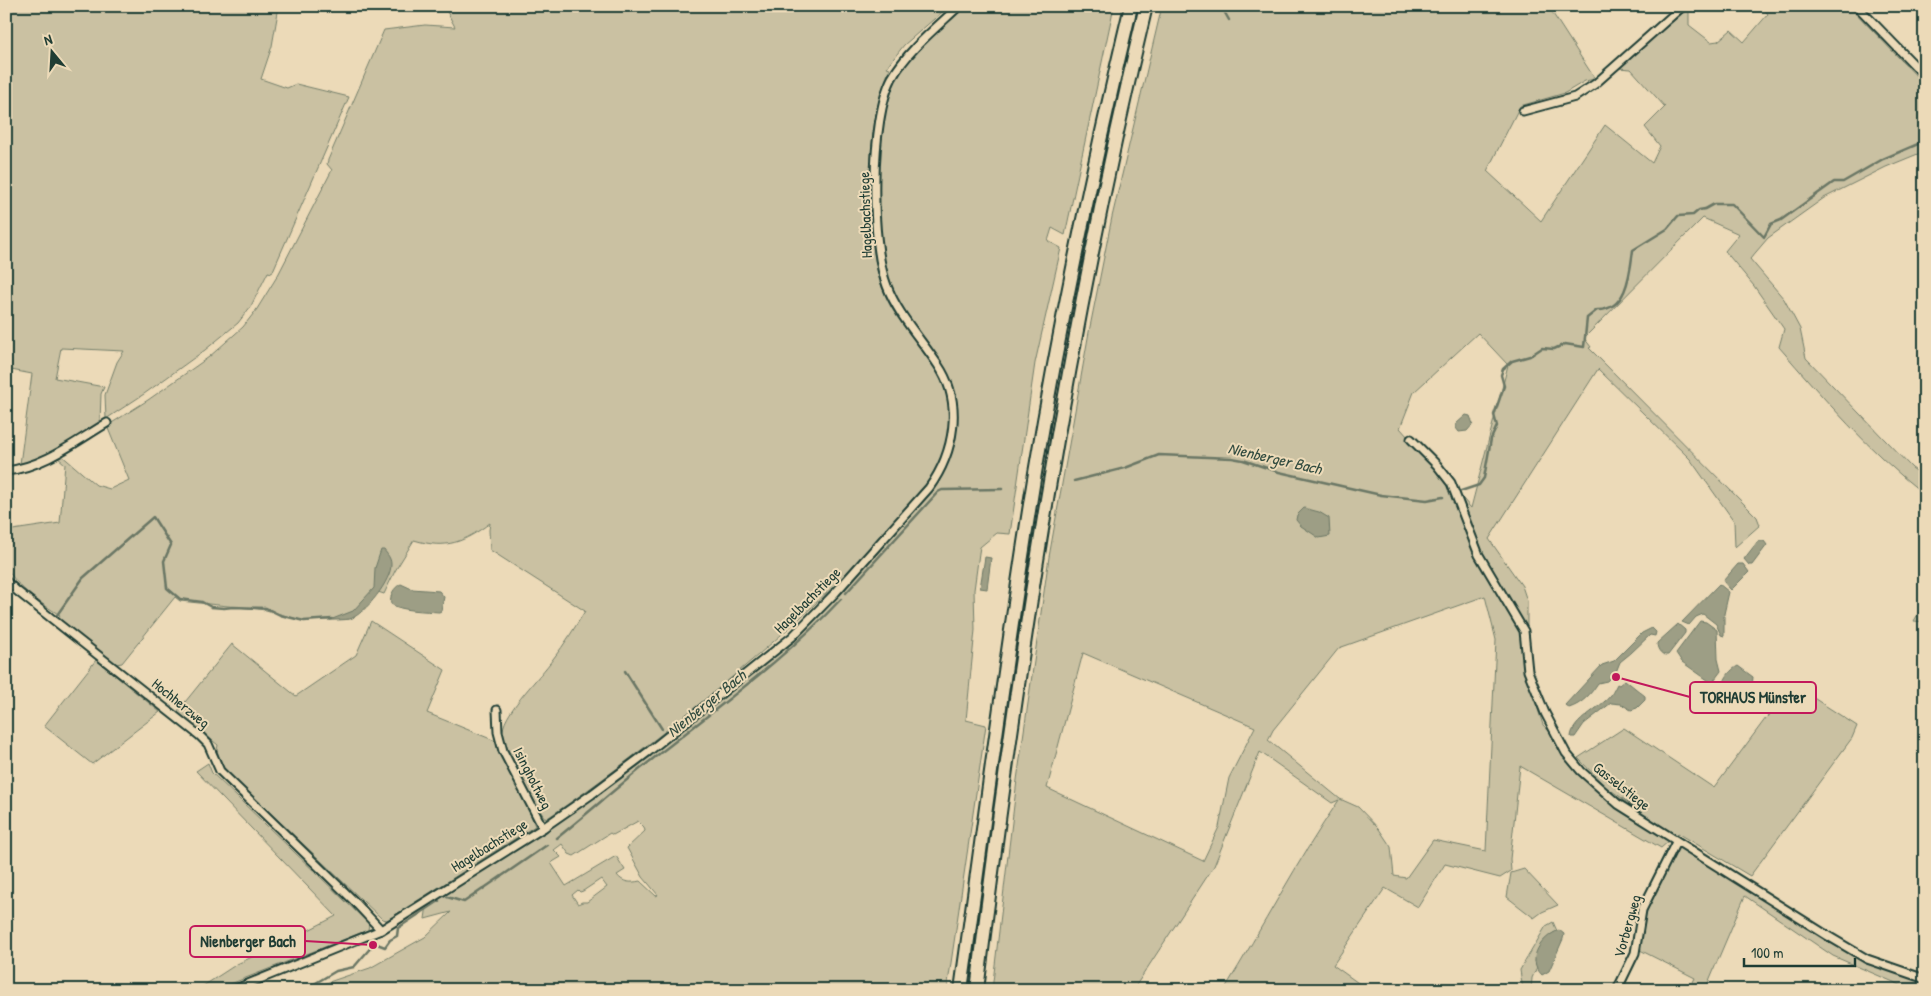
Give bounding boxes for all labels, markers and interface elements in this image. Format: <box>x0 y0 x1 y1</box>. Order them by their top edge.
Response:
north arrow <box>28 28 78 78</box>
text: N <box>41 29 55 49</box>
street label: Hagelbachstiege <box>853 171 877 259</box>
water label: Nienberger Bach <box>1226 437 1325 480</box>
street label: Hagelbachstiege <box>769 562 845 638</box>
water label: Nienberger Bach <box>662 664 751 742</box>
street label: Hochherzweg <box>147 673 215 733</box>
callout: TORHAUS Münster <box>1690 682 1816 713</box>
text: TORHAUS Münster <box>1699 686 1807 708</box>
street label: Isingholtweg <box>508 743 558 813</box>
street label: Gasselstiege <box>1589 757 1655 815</box>
street label: Hagelbachstiege <box>447 813 531 877</box>
street label: Vorbergweg <box>1608 892 1646 960</box>
callout: Nienberger Bach <box>190 926 305 957</box>
text: Nienberger Bach <box>200 930 296 953</box>
scale bar <box>1744 936 1855 968</box>
text: 100 m <box>1751 942 1784 963</box>

